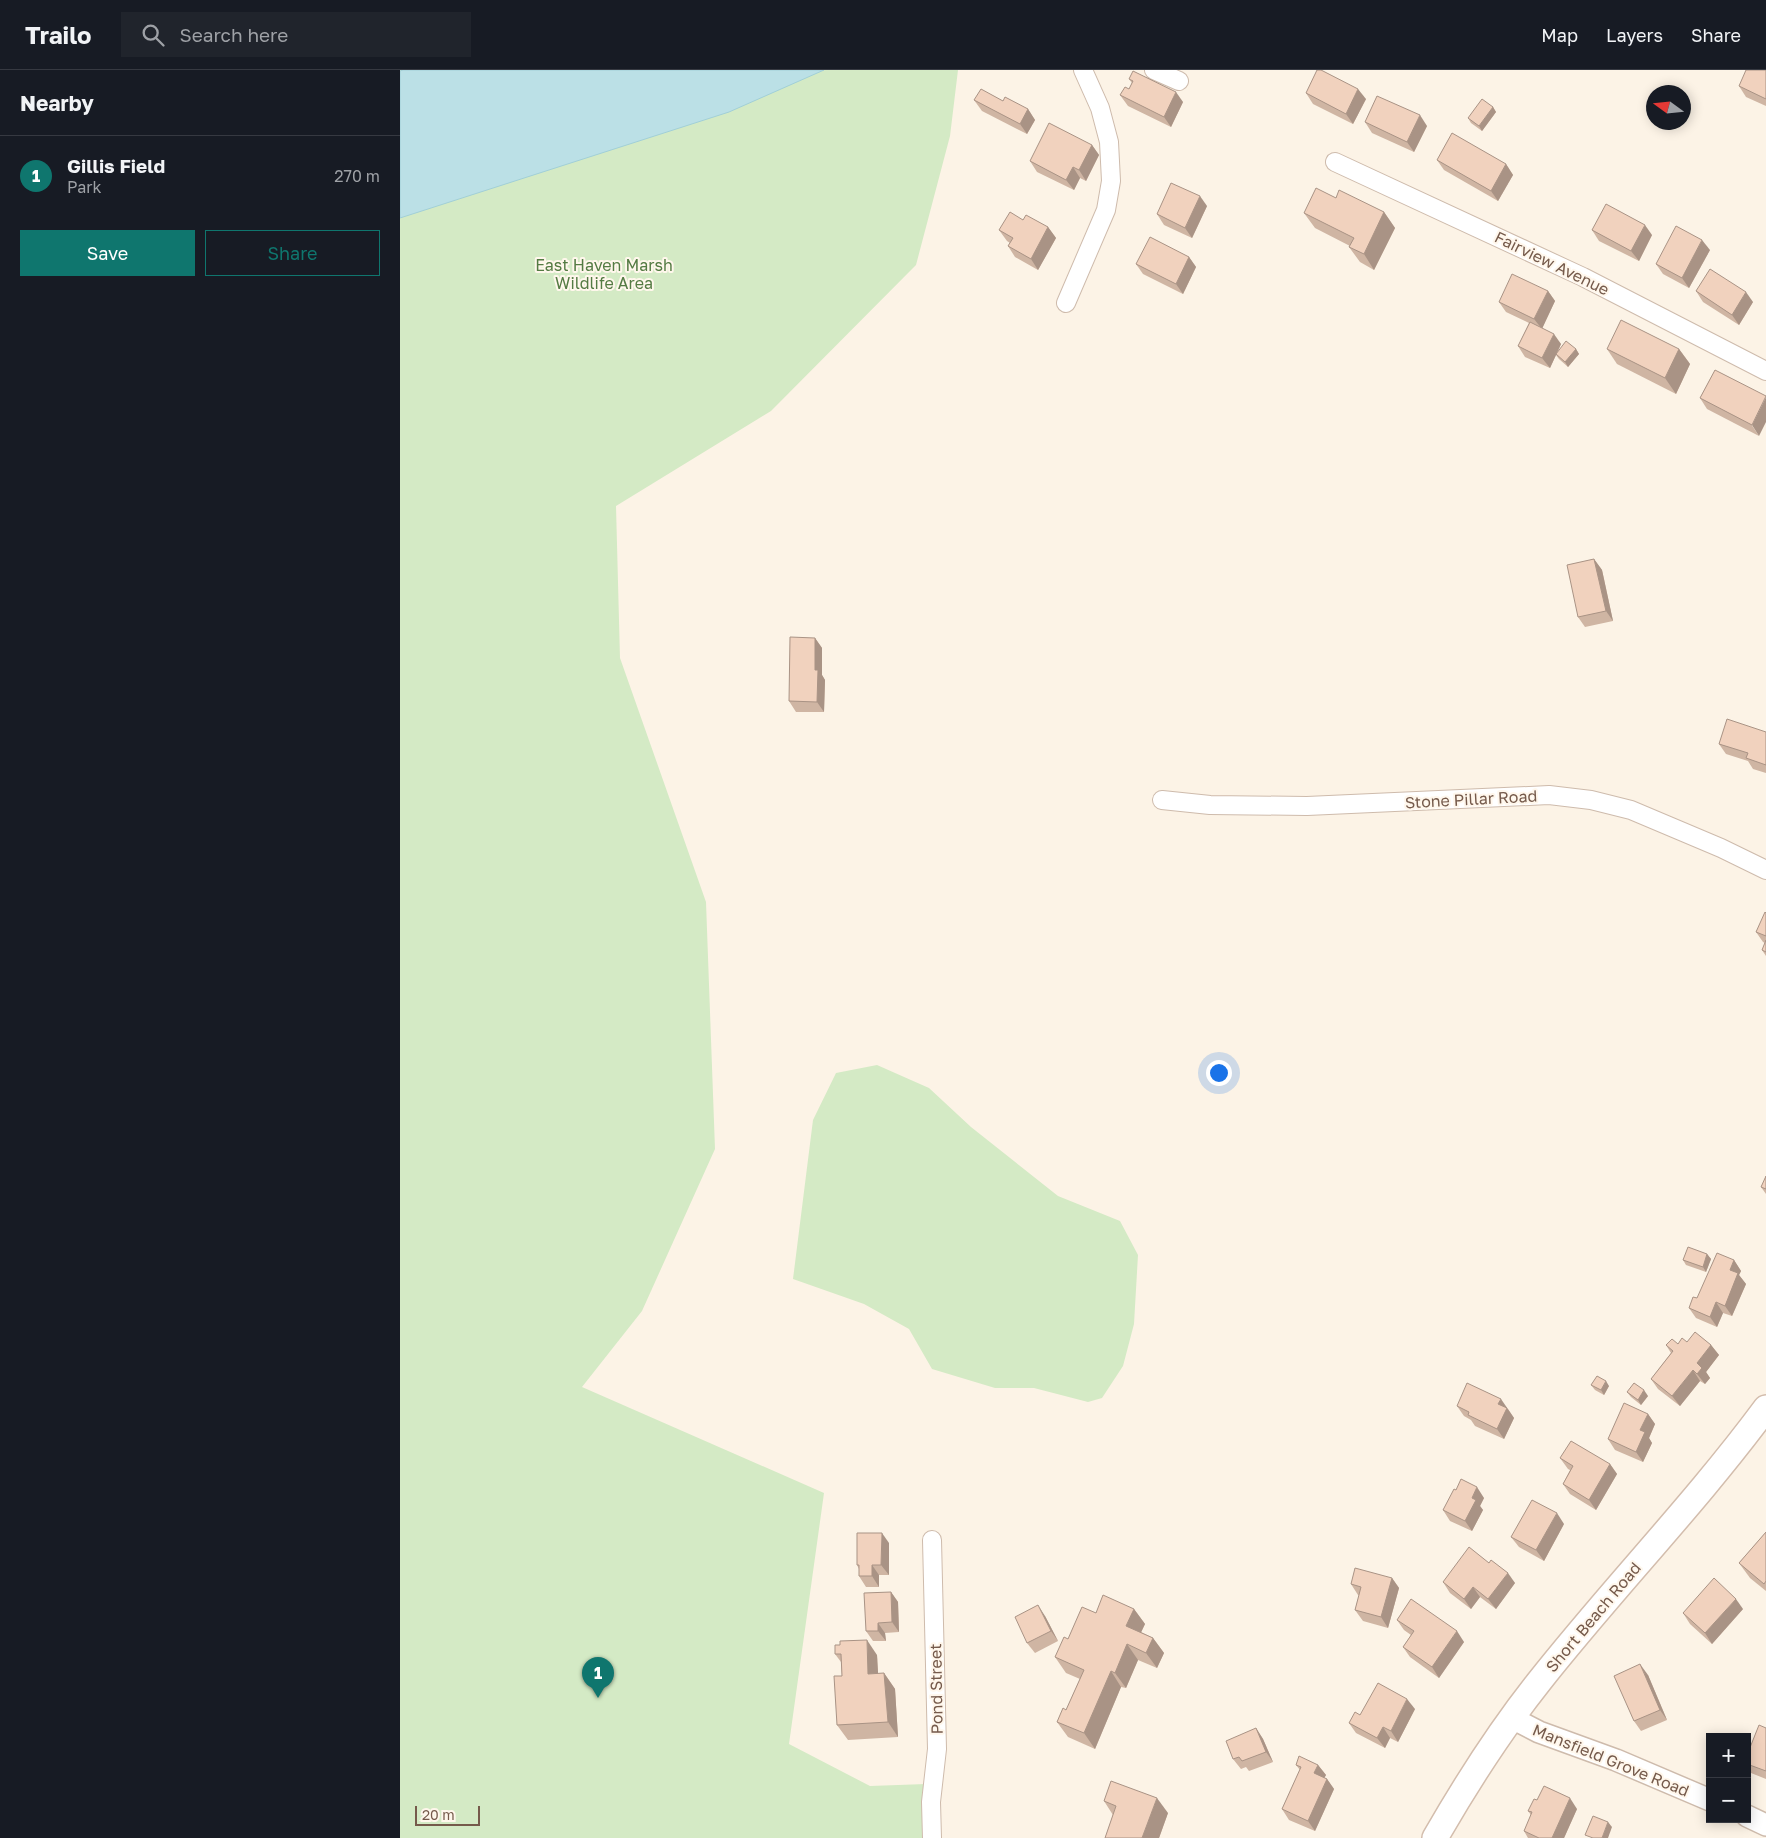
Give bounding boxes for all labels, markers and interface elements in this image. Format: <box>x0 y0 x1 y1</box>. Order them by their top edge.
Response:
search box <box>121 12 471 57</box>
text: Trailo <box>25 20 91 49</box>
icon: search <box>139 21 167 49</box>
text: Search here <box>179 23 288 46</box>
text: Map <box>1541 24 1578 46</box>
text: Layers <box>1606 24 1663 46</box>
text: Share <box>1691 24 1741 46</box>
north arrow <box>1646 85 1691 130</box>
text: Nearby <box>20 90 94 116</box>
text: Gillis Field <box>67 154 165 177</box>
text: 1 <box>32 166 40 186</box>
text: 270 m <box>334 166 380 186</box>
text: Park <box>67 177 102 197</box>
street label: Fairview Avenue <box>1491 227 1613 299</box>
button: Save <box>20 230 195 276</box>
button: Share <box>205 230 380 276</box>
park label: East Haven Marsh Wildlife Area <box>535 255 673 293</box>
street label: Stone Pillar Road <box>1404 786 1538 812</box>
your location <box>1206 1060 1232 1086</box>
street label: Short Beach Road <box>1541 1558 1645 1676</box>
street label: Pond Street <box>925 1643 947 1735</box>
pin: 1 <box>582 1657 614 1698</box>
street label: Mansfield Grove Road <box>1530 1719 1692 1801</box>
map controls <box>1706 1733 1751 1823</box>
button: + <box>1706 1733 1751 1778</box>
button: − <box>1706 1778 1751 1823</box>
scale bar <box>415 1803 480 1826</box>
text: 20 m <box>422 1806 455 1823</box>

